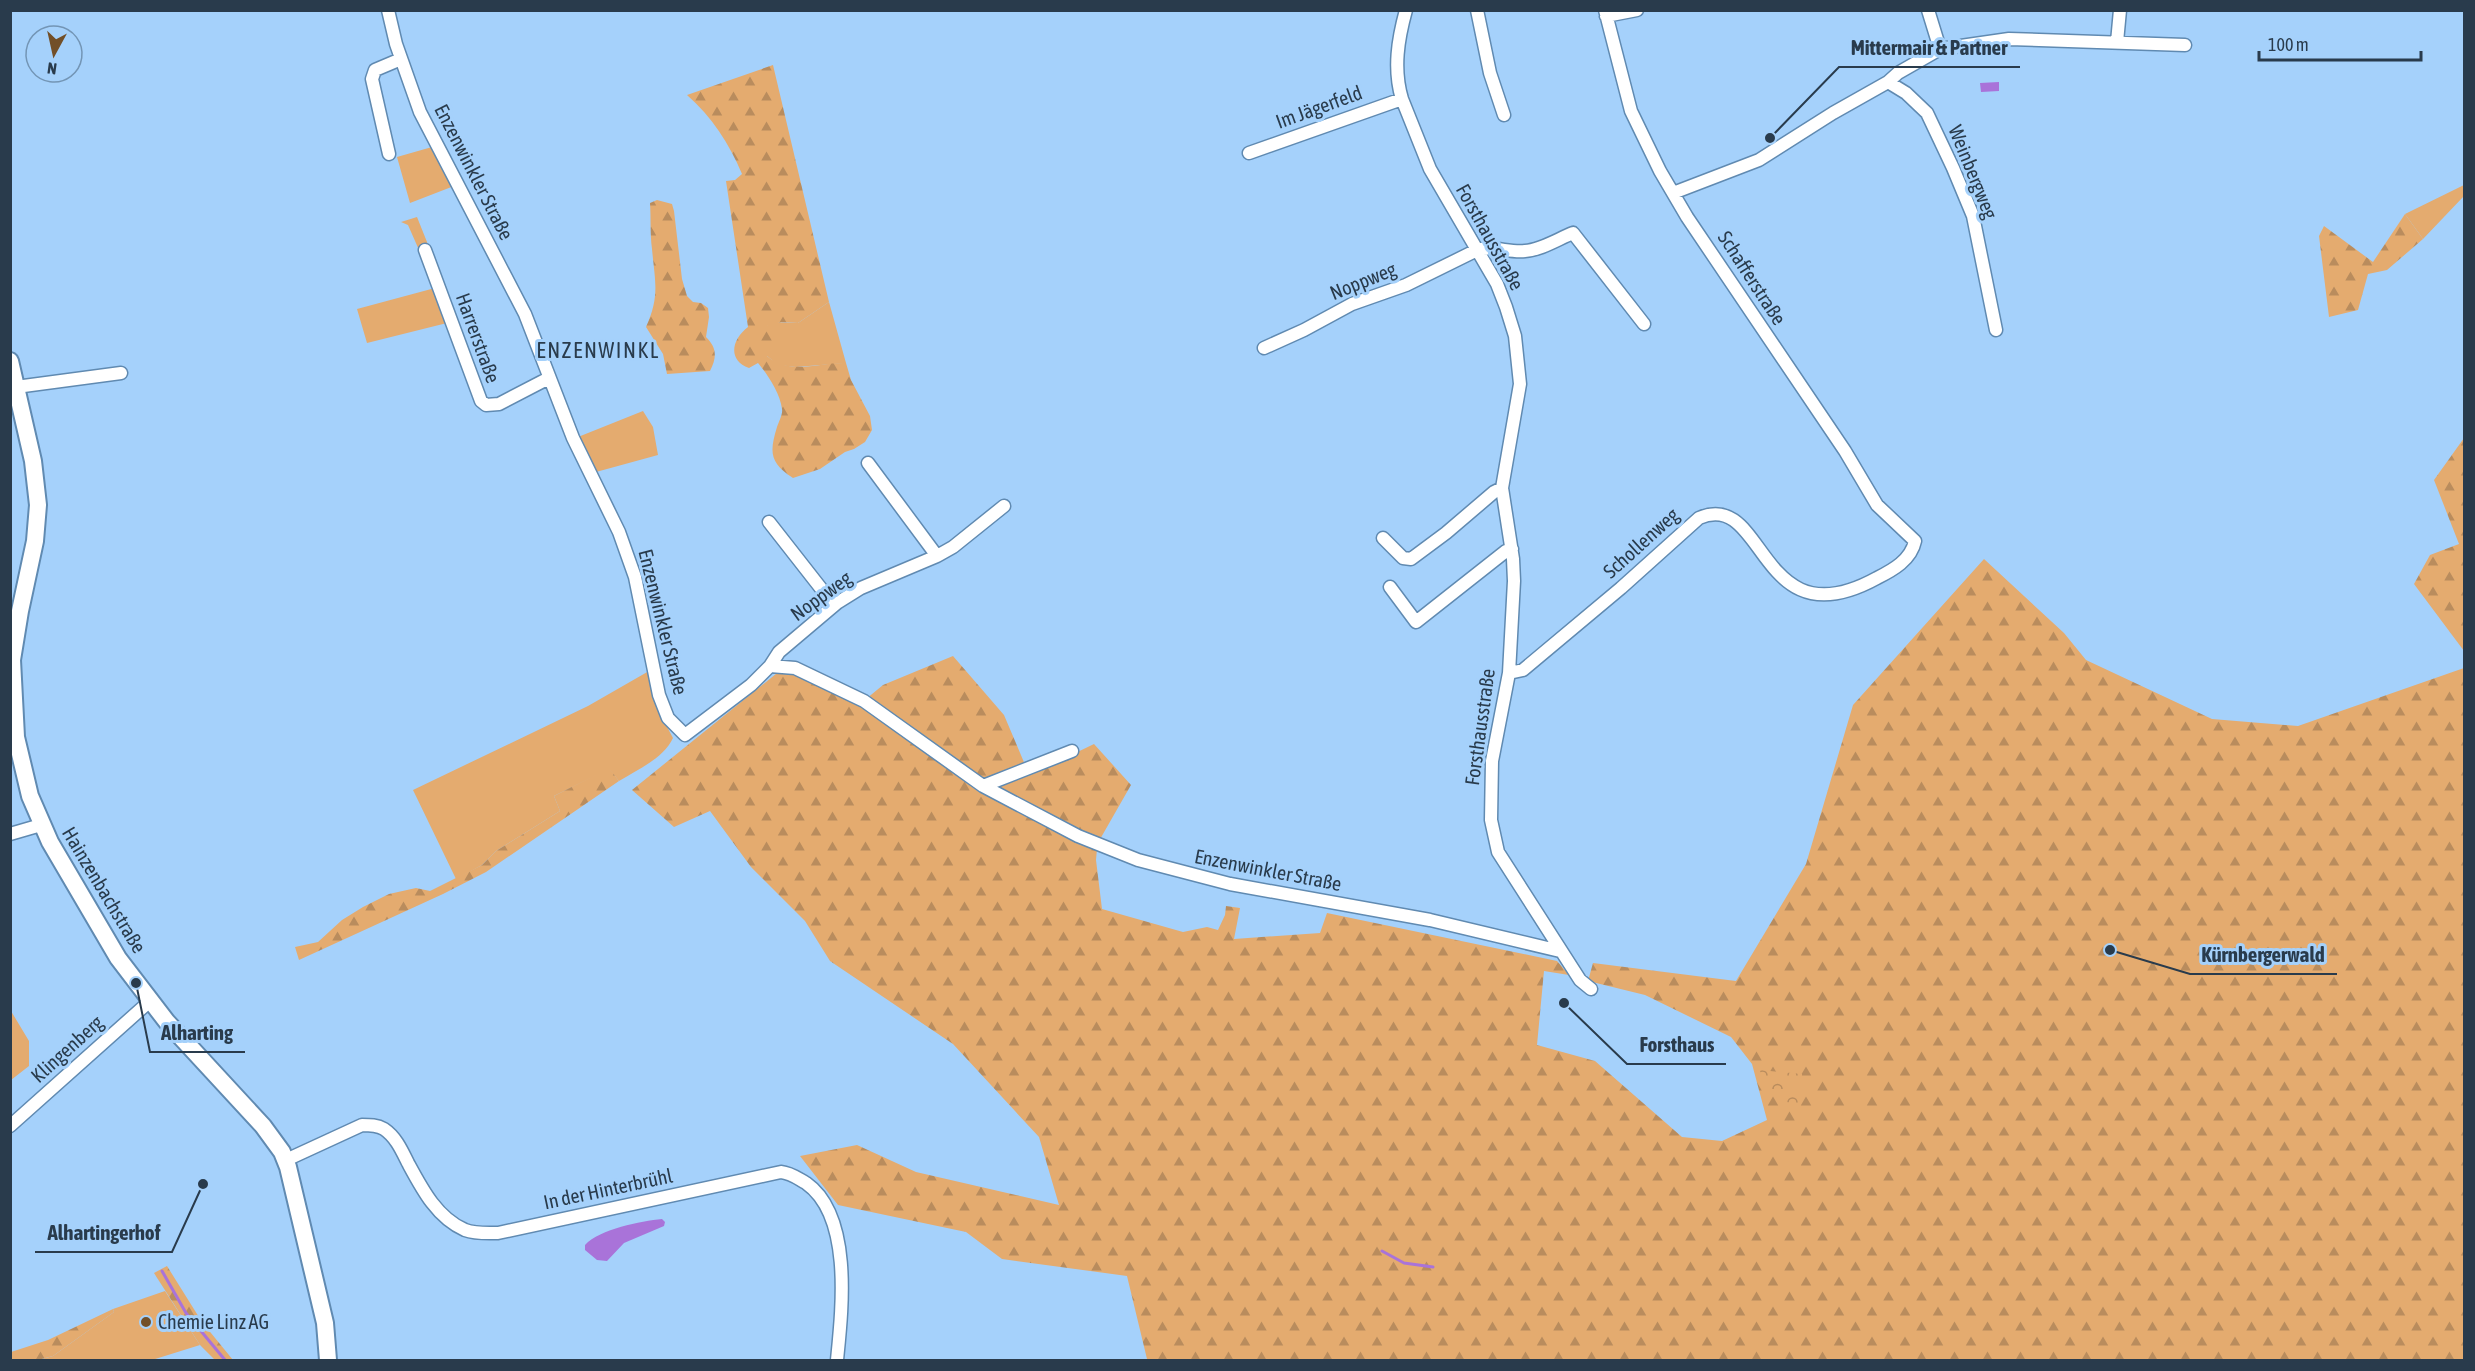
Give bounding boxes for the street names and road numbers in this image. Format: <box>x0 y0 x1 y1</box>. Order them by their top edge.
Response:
street label: Im Jägerfeld <box>1273 80 1365 133</box>
street label: Enzenwinkler Straße <box>430 100 519 244</box>
street label: Weinbergweg <box>1944 122 2003 222</box>
street label: Forsthausstraße <box>1452 180 1529 294</box>
street label: Schafferstraße <box>1714 227 1791 329</box>
street label: Noppweg <box>1326 257 1400 304</box>
street label: Harrerstraße <box>452 290 505 386</box>
street label: Schollenweg <box>1598 503 1683 582</box>
street label: Enzenwinkler Straße <box>634 547 693 697</box>
street label: Noppweg <box>786 566 856 625</box>
street label: Forsthausstraße <box>1460 667 1499 787</box>
street label: Hainzenbachstraße <box>58 823 151 957</box>
street label: Enzenwinkler Straße <box>1193 844 1344 895</box>
street label: Klingenberg <box>26 1010 108 1087</box>
street label: In der Hinterbrühl <box>541 1163 675 1213</box>

